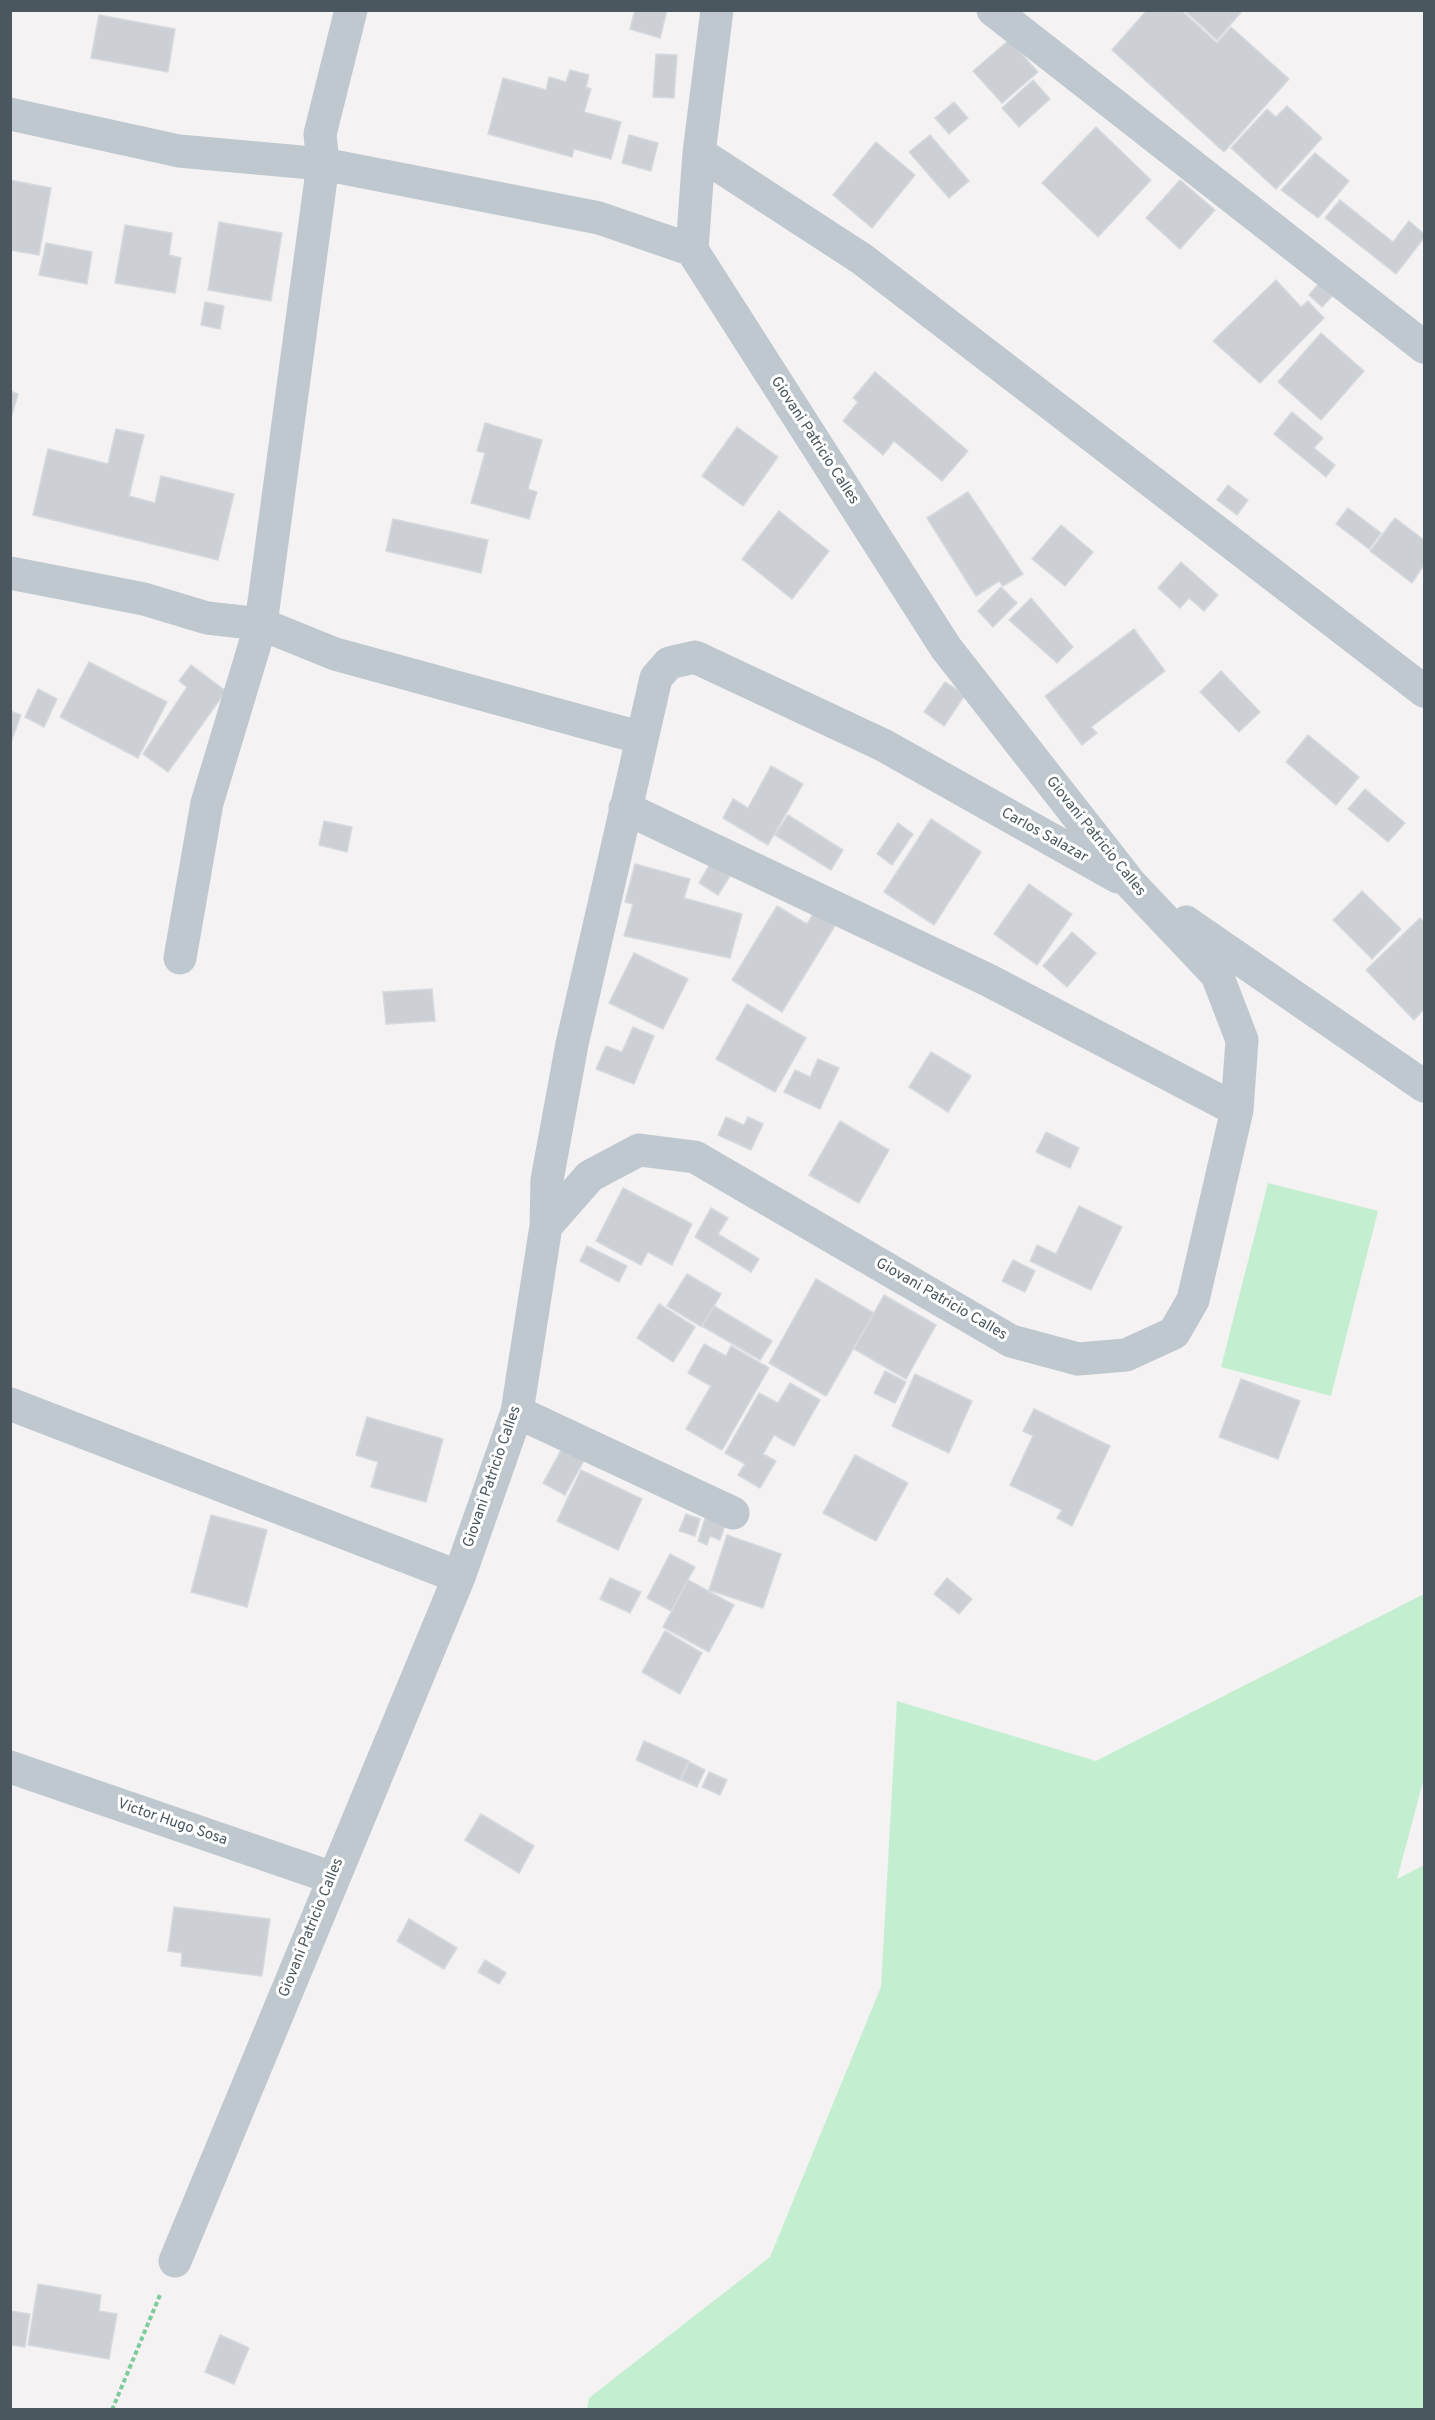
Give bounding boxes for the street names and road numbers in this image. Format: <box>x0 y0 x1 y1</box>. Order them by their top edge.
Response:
street label: Giovani Patricio Calles <box>766 374 862 508</box>
street label: Giovani Patricio Calles <box>1041 774 1149 900</box>
street label: Carlos Salazar <box>997 805 1091 867</box>
street label: Giovani Patricio Calles <box>872 1255 1010 1345</box>
street label: Giovani Patricio Calles <box>460 1404 526 1550</box>
street label: Victor Hugo Sosa <box>115 1796 229 1850</box>
street label: Giovani Patricio Calles <box>276 1856 348 2000</box>

